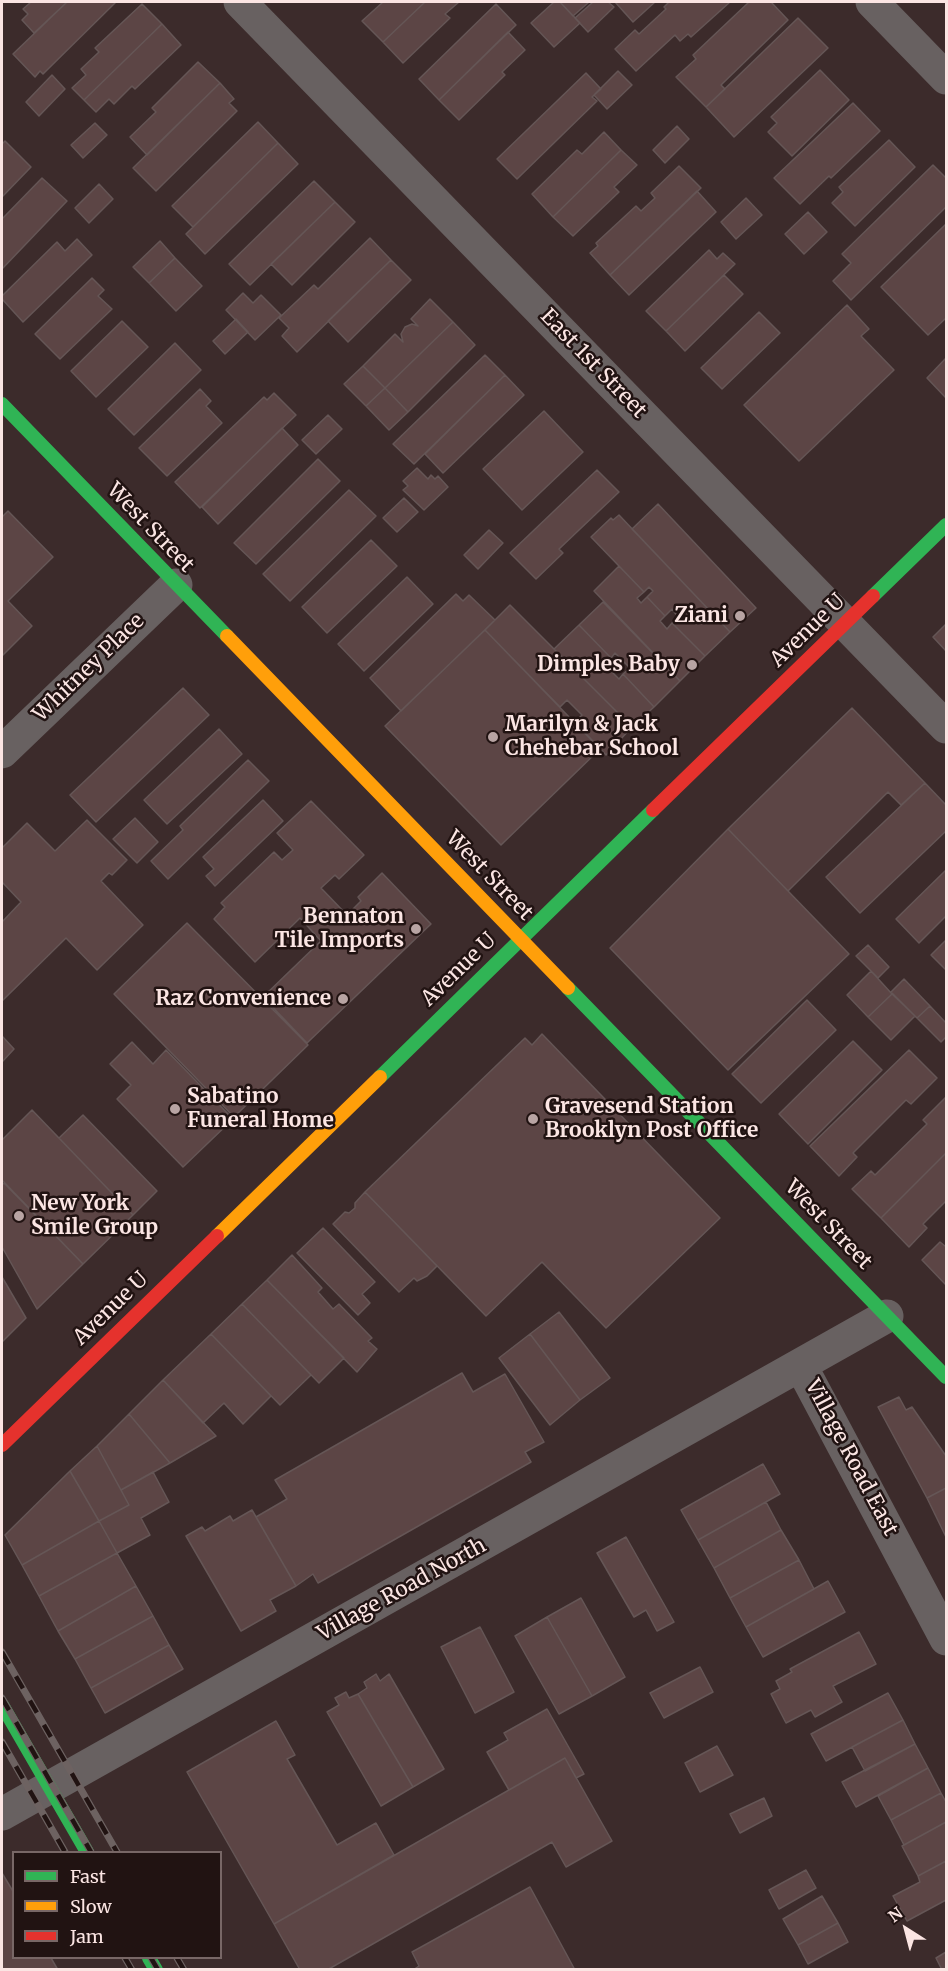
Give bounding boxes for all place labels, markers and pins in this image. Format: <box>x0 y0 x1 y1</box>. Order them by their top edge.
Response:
place label: Ziani <box>674 603 728 629</box>
marker: Ziani <box>733 609 747 623</box>
place label: Dimples Baby <box>537 652 680 678</box>
marker: Dimples Baby <box>685 658 699 672</box>
place label: Marilyn & Jack Chehebar School <box>505 712 678 762</box>
marker: Marilyn & Jack Chehebar School <box>486 730 500 744</box>
place label: Bennaton Tile Imports <box>275 904 404 954</box>
marker: Bennaton Tile Imports <box>409 922 423 936</box>
place label: Raz Convenience <box>155 986 331 1012</box>
marker: Raz Convenience <box>336 992 350 1006</box>
place label: Sabatino Funeral Home <box>187 1084 334 1134</box>
place label: Gravesend Station Brooklyn Post Office <box>545 1094 758 1144</box>
marker: Sabatino Funeral Home <box>168 1102 182 1116</box>
marker: Gravesend Station Brooklyn Post Office <box>526 1112 540 1126</box>
place label: New York Smile Group <box>31 1191 158 1241</box>
marker: New York Smile Group <box>12 1209 26 1223</box>

